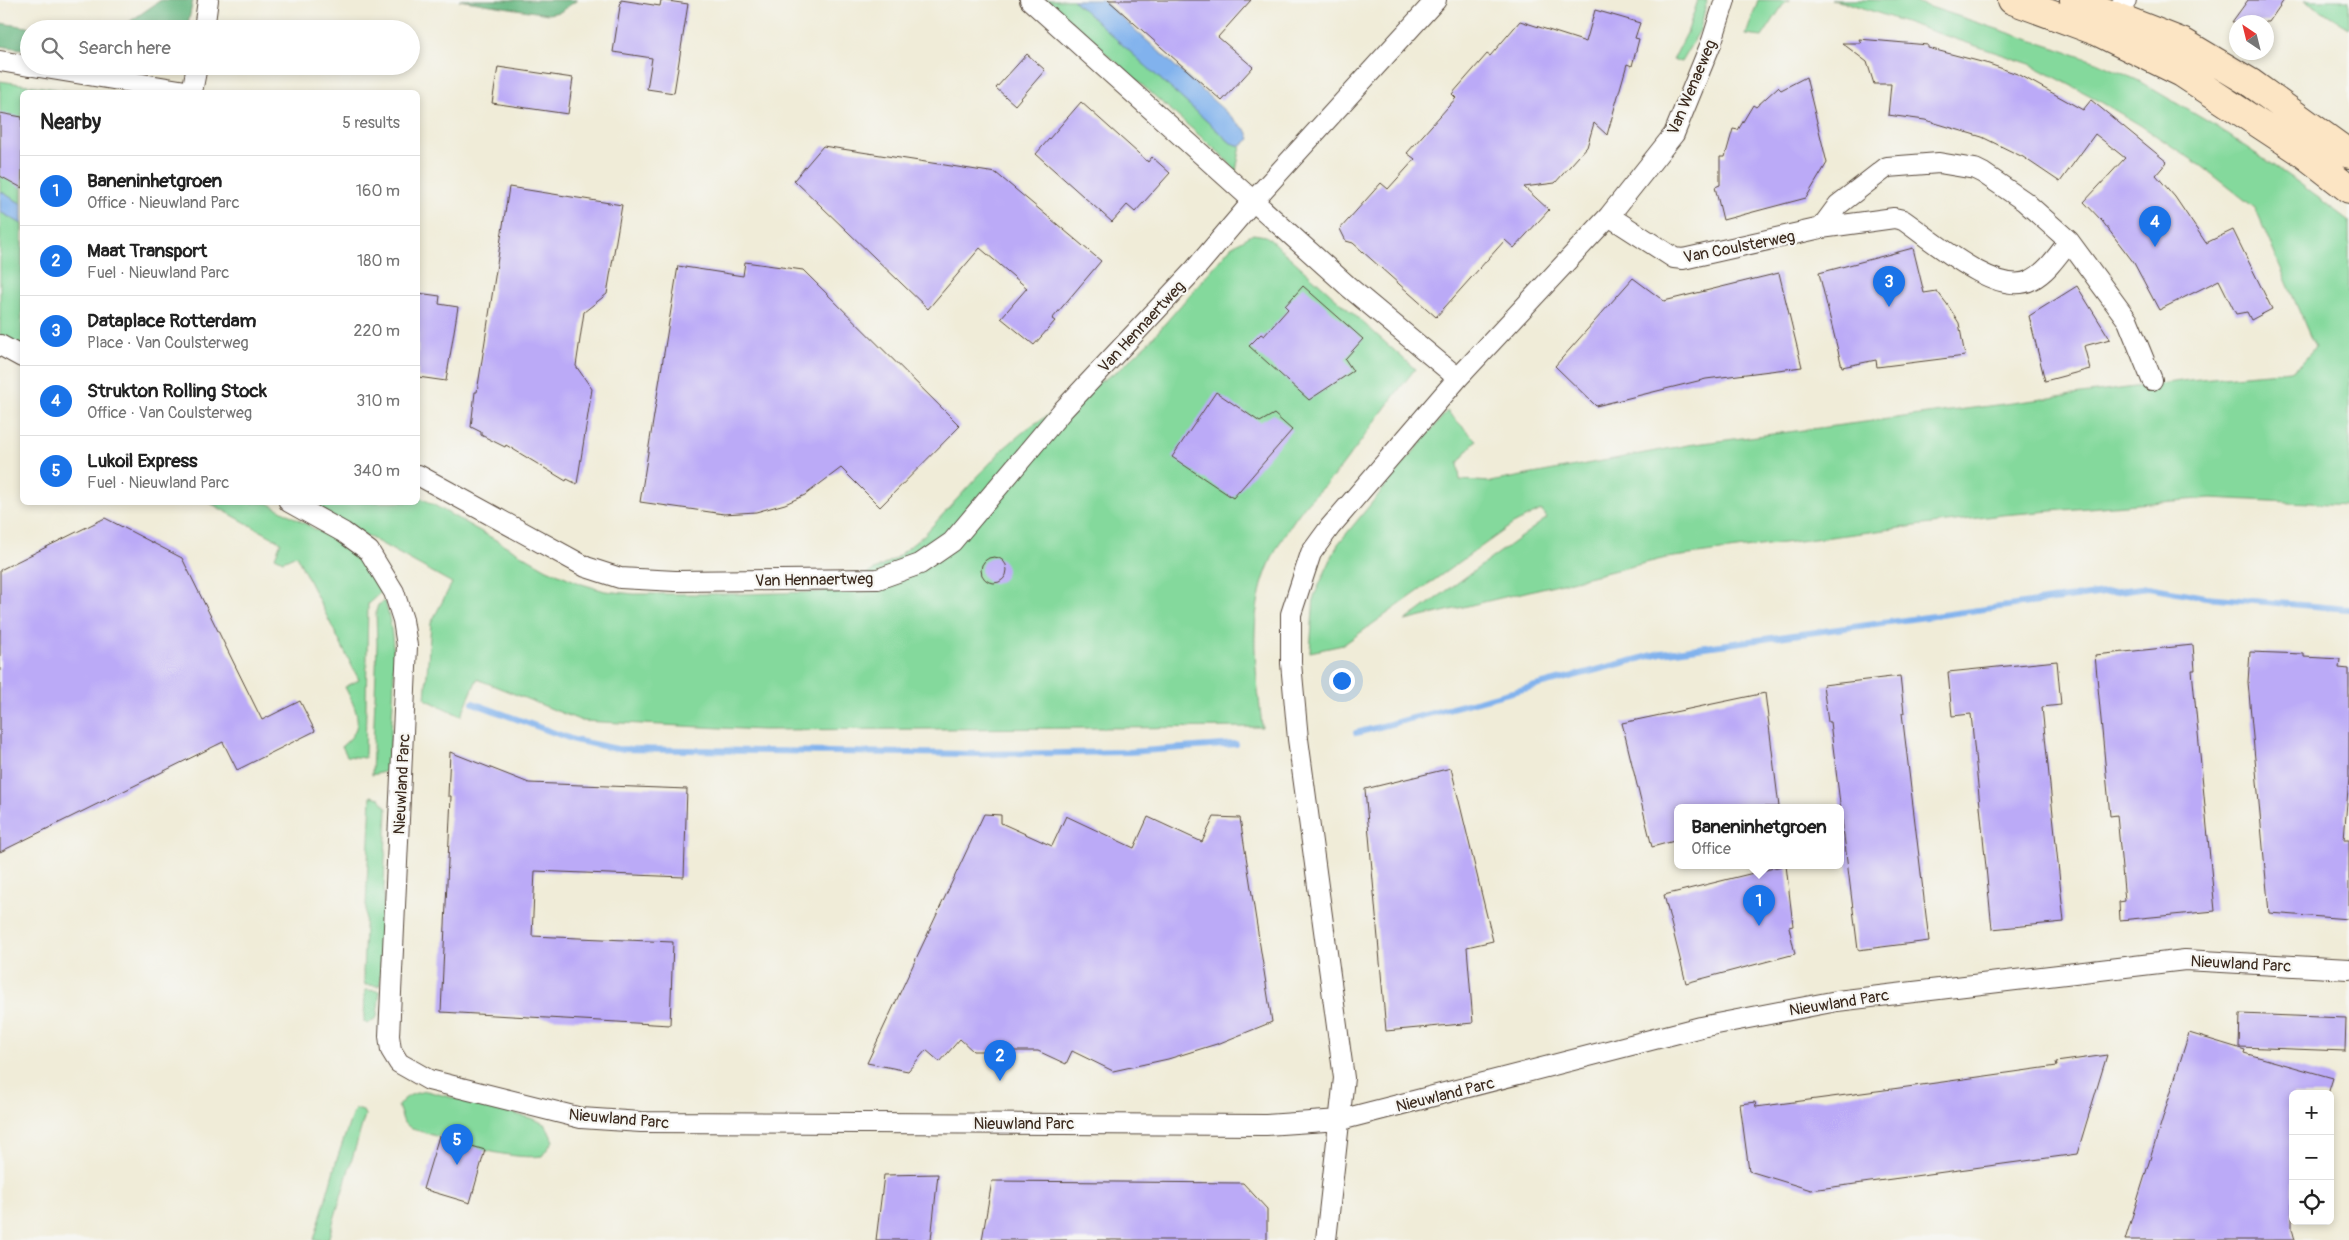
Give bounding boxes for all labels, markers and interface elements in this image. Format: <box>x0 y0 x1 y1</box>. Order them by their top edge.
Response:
north arrow <box>2229 15 2274 60</box>
search box <box>20 20 420 75</box>
icon: search <box>38 34 66 62</box>
text: Search here <box>78 36 171 60</box>
street label: Van Wenaeweg <box>1663 37 1721 138</box>
text: Nearby <box>40 109 101 136</box>
text: 5 results <box>342 113 400 133</box>
text: Baneninhetgroen <box>87 169 222 193</box>
text: 1 <box>53 181 59 201</box>
text: 160 m <box>356 181 400 201</box>
text: Office · Nieuwland Parc <box>87 193 240 213</box>
pin: 4 <box>2139 206 2171 247</box>
street label: Van Coulsterweg <box>1682 226 1797 268</box>
text: Maat Transport <box>87 239 207 263</box>
text: 2 <box>52 251 60 271</box>
text: 180 m <box>357 251 400 271</box>
text: Fuel · Nieuwland Parc <box>87 263 230 283</box>
pin: 3 <box>1873 266 1905 307</box>
street label: Van Hennaertweg <box>1094 277 1189 377</box>
text: Dataplace Rotterdam <box>87 309 256 333</box>
text: 3 <box>52 321 60 341</box>
text: 220 m <box>354 321 400 341</box>
text: Place · Van Coulsterweg <box>87 333 249 353</box>
text: Strukton Rolling Stock <box>87 379 267 403</box>
text: 4 <box>51 391 61 411</box>
text: 310 m <box>356 391 400 411</box>
text: Office · Van Coulsterweg <box>87 403 252 423</box>
text: Lukoil Express <box>87 449 198 473</box>
text: 5 <box>52 461 60 481</box>
text: 340 m <box>353 461 400 481</box>
text: Fuel · Nieuwland Parc <box>87 473 230 493</box>
street label: Van Hennaertweg <box>755 569 873 591</box>
your location <box>1329 668 1355 694</box>
street label: Nieuwland Parc <box>389 733 415 835</box>
popup <box>1674 804 1844 869</box>
text: Baneninhetgroen <box>1691 815 1827 839</box>
text: Office <box>1691 839 1731 859</box>
pin: 1 <box>1743 885 1775 926</box>
street label: Nieuwland Parc <box>2190 951 2292 977</box>
street label: Nieuwland Parc <box>1788 985 1891 1021</box>
pin: 2 <box>984 1040 1016 1081</box>
street label: Nieuwland Parc <box>1394 1073 1497 1117</box>
map controls <box>2289 1090 2334 1225</box>
button: + <box>2289 1090 2334 1135</box>
street label: Nieuwland Parc <box>568 1105 670 1133</box>
street label: Nieuwland Parc <box>973 1114 1075 1134</box>
pin: 5 <box>441 1124 473 1165</box>
button: − <box>2289 1135 2334 1180</box>
button: locate <box>2289 1180 2334 1225</box>

